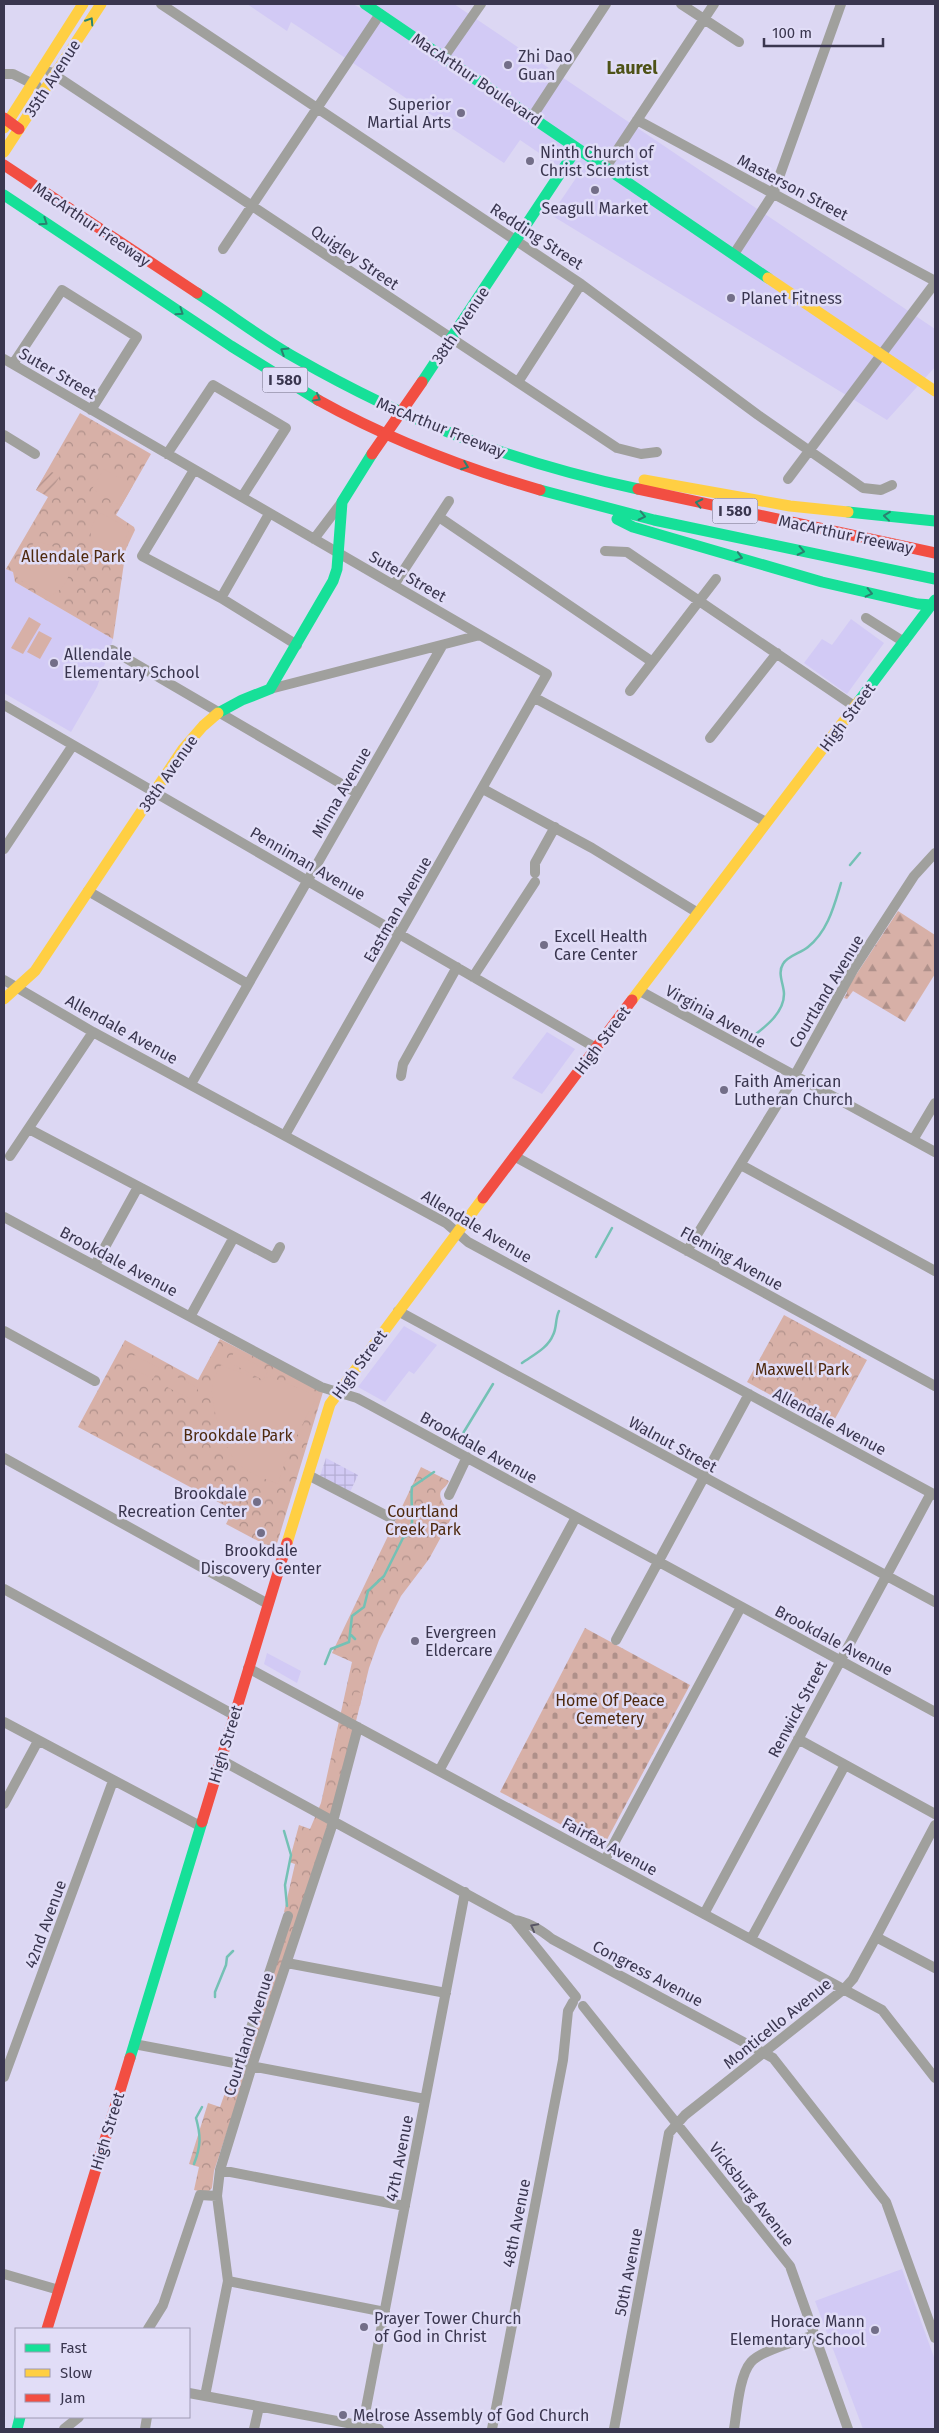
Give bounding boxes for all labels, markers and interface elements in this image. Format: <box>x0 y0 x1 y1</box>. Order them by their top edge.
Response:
scale bar <box>764 15 883 47</box>
one-way arrow <box>84 17 93 26</box>
text: 100 m <box>772 24 812 42</box>
street label: MacArthur Boulevard <box>408 29 545 130</box>
street label: 35th Avenue <box>20 36 84 121</box>
place label: Zhi Dao Guan <box>518 47 573 84</box>
district label: Laurel <box>606 57 658 79</box>
marker: Zhi Dao Guan <box>502 59 514 71</box>
place label: Superior Martial Arts <box>367 95 452 132</box>
marker: Superior Martial Arts <box>455 107 467 119</box>
place label: Ninth Church of Christ Scientist <box>540 143 655 180</box>
street label: Masterson Street <box>734 150 852 225</box>
marker: Ninth Church of Christ Scientist <box>524 155 536 167</box>
street label: MacArthur Freeway <box>30 178 154 271</box>
marker: Seagull Market <box>589 184 601 196</box>
street label: Redding Street <box>487 199 587 274</box>
place label: Seagull Market <box>542 199 649 218</box>
one-way arrow <box>39 216 48 225</box>
street label: Quigley Street <box>307 221 402 294</box>
street label: 38th Avenue <box>428 283 493 368</box>
place label: Planet Fitness <box>741 289 842 308</box>
marker: Planet Fitness <box>725 292 737 304</box>
one-way arrow <box>174 306 183 315</box>
street label: Suter Street <box>16 344 100 403</box>
one-way arrow <box>281 347 290 357</box>
road number: I 580 <box>262 368 308 392</box>
one-way arrow <box>312 392 321 402</box>
street label: MacArthur Freeway <box>374 393 508 462</box>
one-way arrow <box>460 460 469 470</box>
one-way arrow <box>695 498 704 509</box>
road number: I 580 <box>712 498 758 524</box>
one-way arrow <box>638 511 647 521</box>
street label: MacArthur Freeway <box>777 511 915 558</box>
one-way arrow <box>882 511 890 522</box>
one-way arrow <box>797 545 806 555</box>
park label: Allendale Park <box>21 547 126 566</box>
street label: Suter Street <box>366 547 450 606</box>
one-way arrow <box>735 551 743 561</box>
one-way arrow <box>865 587 874 598</box>
place label: Allendale Elementary School <box>64 645 200 682</box>
marker: Allendale Elementary School <box>48 657 60 669</box>
street label: High Street <box>816 679 879 755</box>
street label: 38th Avenue <box>135 731 202 815</box>
street label: Minna Avenue <box>308 743 375 841</box>
street label: Penniman Avenue <box>247 823 369 904</box>
street label: Eastman Avenue <box>359 853 435 966</box>
place label: Excell Health Care Center <box>554 927 648 964</box>
street label: Courtland Avenue <box>785 931 868 1051</box>
marker: Excell Health Care Center <box>538 939 550 951</box>
street label: Virginia Avenue <box>662 981 769 1052</box>
street label: Allendale Avenue <box>62 991 181 1068</box>
street label: High Street <box>571 1002 634 1078</box>
place label: Faith American Lutheran Church <box>734 1072 853 1109</box>
marker: Faith American Lutheran Church <box>718 1084 730 1096</box>
street label: Allendale Avenue <box>418 1186 535 1267</box>
street label: Brookdale Avenue <box>56 1222 181 1301</box>
street label: Fleming Avenue <box>677 1222 786 1294</box>
street label: High Street <box>328 1326 391 1403</box>
park label: Maxwell Park <box>755 1360 850 1379</box>
street label: Allendale Avenue <box>770 1384 890 1459</box>
street label: Brookdale Avenue <box>417 1407 541 1487</box>
street label: Walnut Street <box>625 1412 720 1477</box>
park label: Brookdale Park <box>183 1426 293 1445</box>
place label: Brookdale Recreation Center <box>118 1484 248 1521</box>
marker: Brookdale Recreation Center <box>251 1496 263 1508</box>
park label: Courtland Creek Park <box>385 1502 462 1539</box>
marker: Brookdale Discovery Center <box>255 1527 267 1539</box>
place label: Brookdale Discovery Center <box>201 1541 322 1578</box>
street label: Brookdale Avenue <box>771 1601 896 1680</box>
place label: Evergreen Eldercare <box>425 1623 497 1660</box>
marker: Evergreen Eldercare <box>409 1635 421 1647</box>
street label: Renwick Street <box>764 1657 831 1761</box>
park label: Home Of Peace Cemetery <box>555 1691 665 1728</box>
street label: High Street <box>205 1703 246 1786</box>
street label: Fairfax Avenue <box>559 1813 661 1880</box>
street label: 42nd Avenue <box>21 1878 70 1971</box>
one-way arrow <box>531 1923 540 1933</box>
street label: Congress Avenue <box>589 1936 706 2011</box>
street label: Courtland Avenue <box>220 1970 277 2098</box>
street label: Monticello Avenue <box>719 1974 835 2073</box>
street label: High Street <box>87 2090 128 2173</box>
street label: 47th Avenue <box>382 2113 417 2203</box>
street label: Vicksburg Avenue <box>705 2138 798 2250</box>
street label: 48th Avenue <box>499 2177 534 2269</box>
street label: 50th Avenue <box>611 2226 646 2318</box>
place label: Prayer Tower Church of God in Christ <box>374 2309 522 2346</box>
place label: Horace Mann Elementary School <box>730 2312 865 2349</box>
marker: Prayer Tower Church of God in Christ <box>358 2321 370 2333</box>
marker: Horace Mann Elementary School <box>869 2324 881 2336</box>
legend <box>15 2328 190 2418</box>
text: Fast <box>60 2339 87 2357</box>
text: Slow <box>60 2364 92 2382</box>
text: Jam <box>60 2389 86 2407</box>
place label: Melrose Assembly of God Church <box>353 2406 589 2425</box>
marker: Melrose Assembly of God Church <box>337 2409 349 2421</box>

